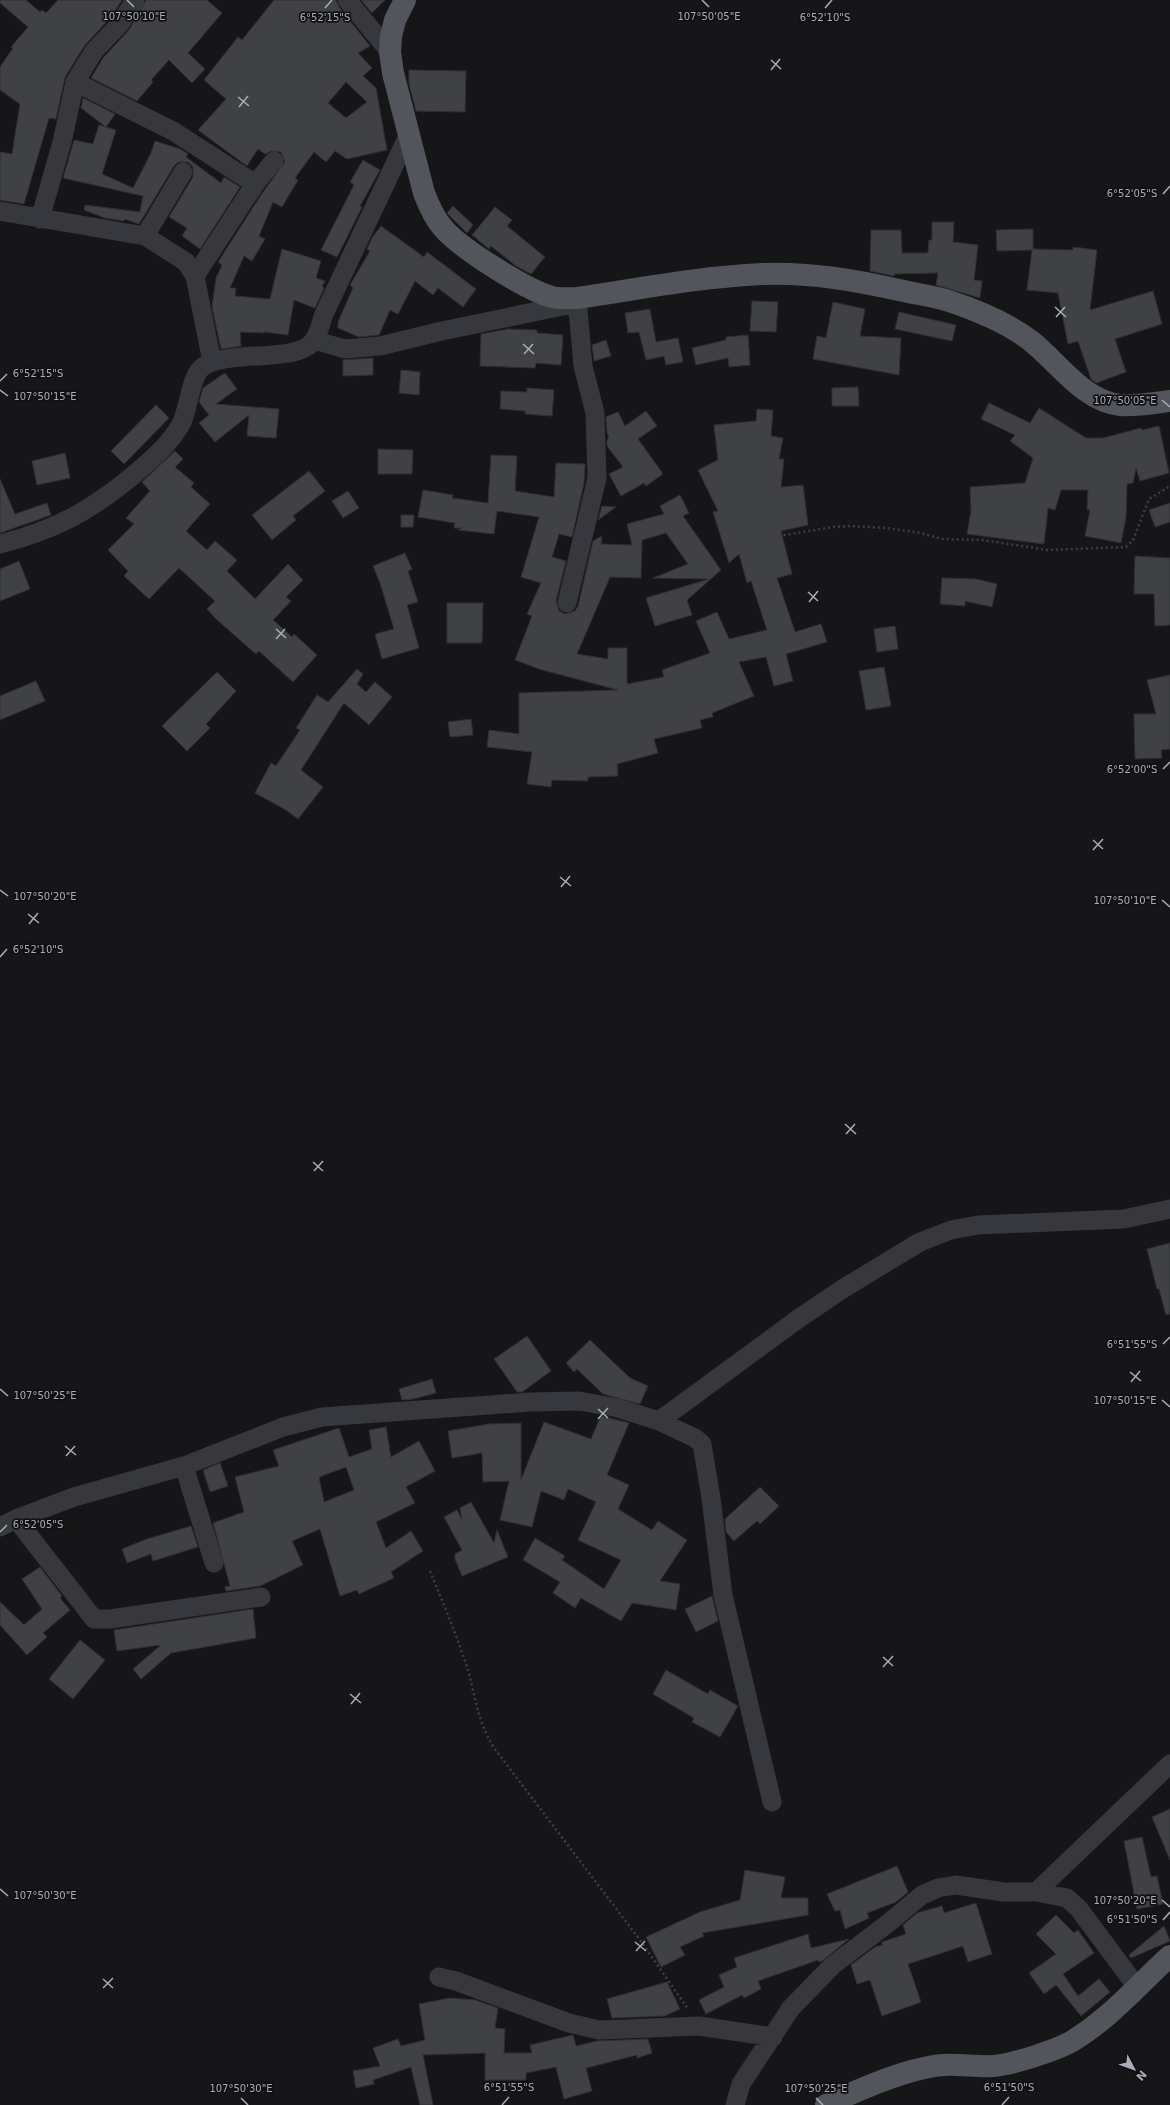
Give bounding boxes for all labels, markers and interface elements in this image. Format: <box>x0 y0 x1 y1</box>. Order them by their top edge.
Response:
text: 107°50'10"E <box>102 11 166 22</box>
text: 107°50'05"E <box>677 11 741 22</box>
text: 6°52'15"S <box>300 12 350 23</box>
text: 6°52'10"S <box>800 12 850 23</box>
text: 6°52'05"S <box>1107 188 1157 199</box>
text: 6°52'15"S <box>13 368 63 379</box>
text: 107°50'15"E <box>13 391 77 402</box>
text: 107°50'05"E <box>1093 395 1157 406</box>
text: 6°52'00"S <box>1107 764 1157 775</box>
text: 107°50'20"E <box>13 891 77 902</box>
text: 107°50'10"E <box>1093 895 1157 906</box>
text: 6°52'10"S <box>13 944 63 955</box>
text: 6°51'55"S <box>1107 1339 1157 1350</box>
text: 107°50'25"E <box>13 1390 77 1401</box>
text: 107°50'15"E <box>1093 1395 1157 1406</box>
text: 6°52'05"S <box>13 1519 63 1530</box>
text: 107°50'30"E <box>13 1890 77 1901</box>
text: 107°50'20"E <box>1093 1895 1157 1906</box>
text: 6°51'50"S <box>1107 1914 1157 1925</box>
north arrow <box>1114 2049 1154 2089</box>
text: N <box>1133 2067 1149 2083</box>
text: 6°51'55"S <box>484 2082 534 2093</box>
text: 6°51'50"S <box>984 2082 1034 2093</box>
text: 107°50'30"E <box>209 2083 273 2094</box>
text: 107°50'25"E <box>784 2083 848 2094</box>

